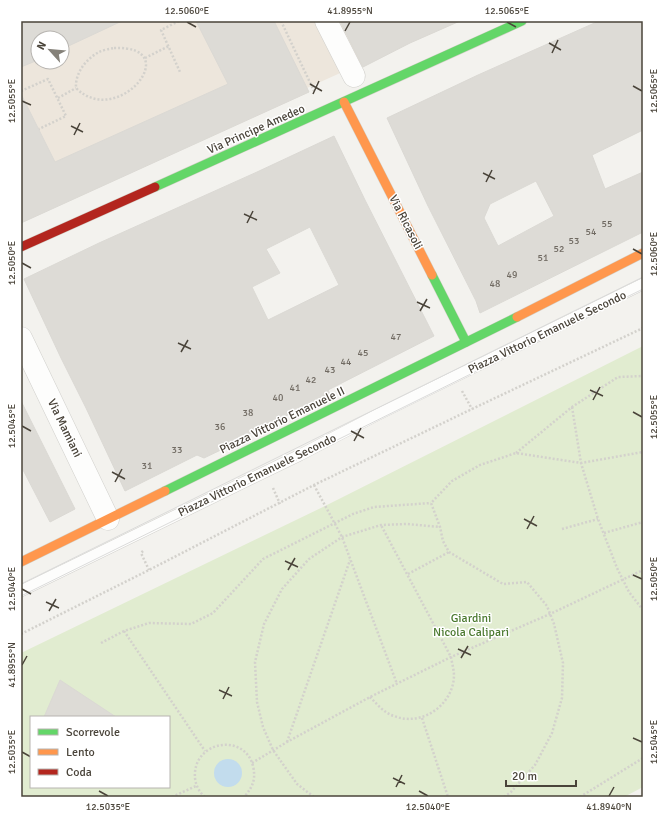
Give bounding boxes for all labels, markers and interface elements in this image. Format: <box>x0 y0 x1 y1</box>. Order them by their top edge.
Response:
text: 12.5060°E <box>165 5 210 17</box>
text: 41.8955°N <box>327 5 373 17</box>
text: 12.5065°E <box>485 5 530 17</box>
north arrow <box>30 30 70 70</box>
text: N <box>34 39 49 52</box>
text: 12.5065°E <box>648 68 660 113</box>
text: 12.5055°E <box>6 78 18 123</box>
street label: Via Principe Amedeo <box>205 101 307 158</box>
street label: Via Ricasoli <box>385 192 426 252</box>
house number: 55 <box>602 218 612 230</box>
house number: 54 <box>586 226 597 238</box>
text: 12.5060°E <box>648 231 660 276</box>
house number: 53 <box>569 235 579 247</box>
text: 12.5050°E <box>6 240 18 285</box>
house number: 52 <box>554 243 564 255</box>
house number: 51 <box>538 252 548 264</box>
house number: 49 <box>507 269 517 281</box>
house number: 48 <box>490 278 500 290</box>
street label: Piazza Vittorio Emanuele Secondo <box>466 288 629 377</box>
house number: 47 <box>391 331 401 343</box>
house number: 45 <box>358 347 368 359</box>
house number: 44 <box>341 356 352 368</box>
house number: 43 <box>325 364 335 376</box>
house number: 42 <box>306 374 316 386</box>
house number: 41 <box>290 382 300 394</box>
street label: Piazza Vittorio Emanuele II <box>217 384 347 457</box>
house number: 40 <box>273 392 283 404</box>
text: 12.5055°E <box>648 394 660 439</box>
street label: Via Mamiani <box>44 396 85 460</box>
text: 12.5045°E <box>6 403 18 448</box>
house number: 38 <box>243 407 253 419</box>
house number: 36 <box>215 421 225 433</box>
street label: Piazza Vittorio Emanuele Secondo <box>176 431 339 520</box>
house number: 33 <box>172 444 182 456</box>
house number: 31 <box>142 460 152 472</box>
text: 12.5050°E <box>648 556 660 601</box>
text: 12.5040°E <box>6 566 18 611</box>
park label: Giardini Nicola Calipari <box>433 611 509 640</box>
text: 41.8955°N <box>6 642 18 688</box>
legend <box>30 716 170 788</box>
text: 12.5045°E <box>648 719 660 764</box>
text: Scorrevole <box>66 725 120 740</box>
text: 12.5035°E <box>6 729 18 774</box>
text: Lento <box>66 745 95 760</box>
scale bar <box>506 762 576 788</box>
text: Coda <box>66 765 92 780</box>
text: 20 m <box>512 769 537 784</box>
text: 12.5035°E <box>86 801 131 813</box>
text: 12.5040°E <box>406 801 451 813</box>
text: 41.8940°N <box>586 801 632 813</box>

